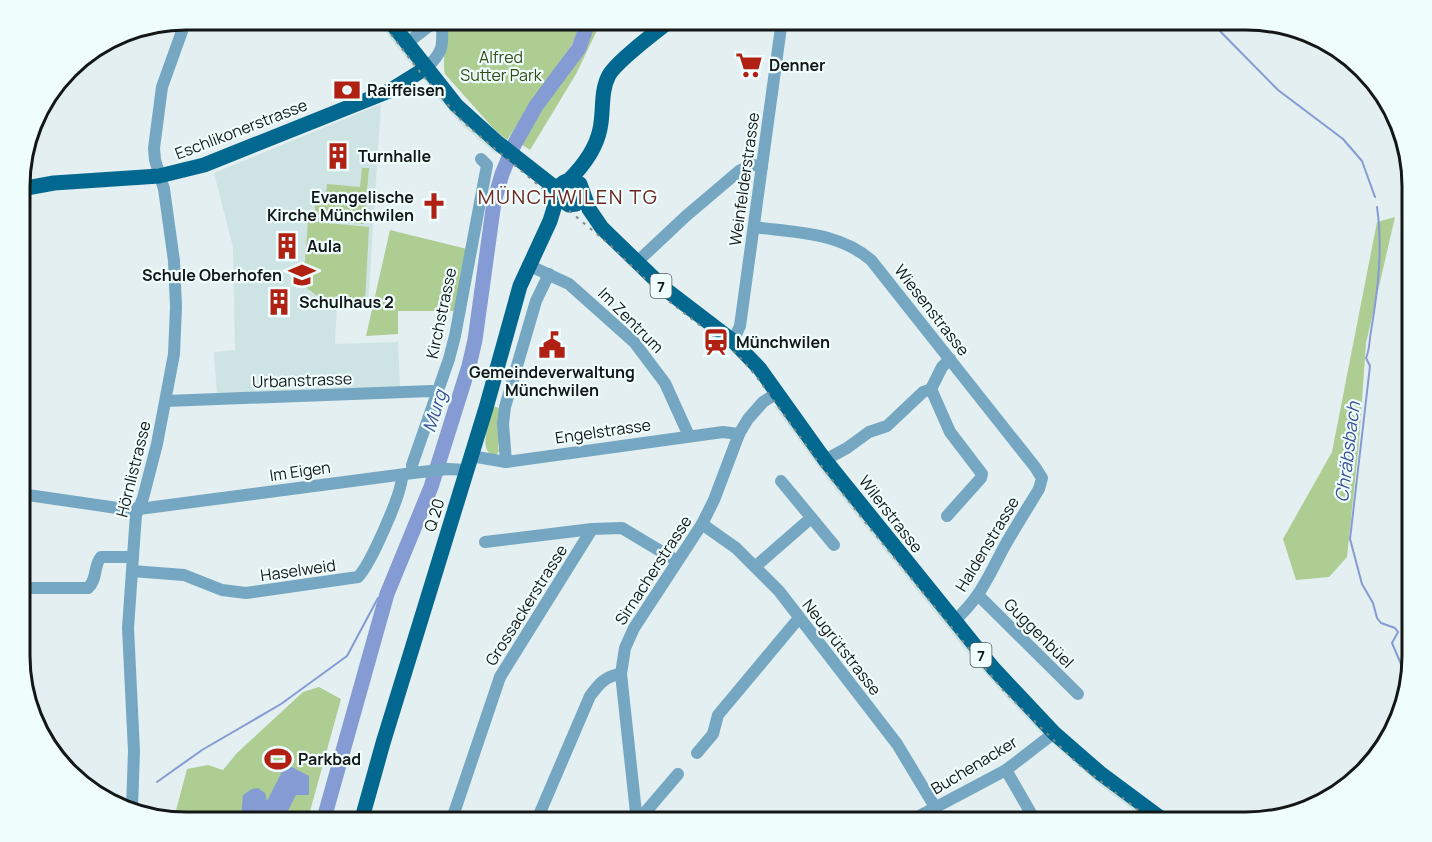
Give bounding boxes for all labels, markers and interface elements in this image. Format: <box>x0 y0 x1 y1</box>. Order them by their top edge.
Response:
park label: Alfred Sutter Park <box>460 46 543 86</box>
supermarket icon: Denner <box>734 50 764 80</box>
place label: Denner <box>769 54 826 76</box>
bank icon: Raiffeisen <box>332 75 362 105</box>
place label: Raiffeisen <box>367 79 445 101</box>
street label: Eschlikonerstrasse <box>172 94 310 164</box>
street label: Weinfelderstrasse <box>724 111 764 247</box>
building icon: Turnhalle <box>323 141 353 171</box>
place label: Turnhalle <box>358 145 432 167</box>
district label: MÜNCHWILEN TG <box>478 183 658 210</box>
place label: Evangelische Kirche Münchwilen <box>267 186 414 226</box>
church icon: Evangelische Kirche Münchwilen <box>419 191 449 221</box>
building icon: Aula <box>272 231 302 261</box>
place label: Aula <box>307 235 341 257</box>
school or university icon: Schule Oberhofen <box>287 260 317 290</box>
street label: Wiesenstrasse <box>889 260 975 360</box>
place label: Schule Oberhofen <box>142 264 282 286</box>
street label: Kirchstrasse <box>421 265 461 361</box>
road number: 7 <box>650 274 672 298</box>
street label: Im Zentrum <box>593 282 669 358</box>
building icon: Schulhaus 2 <box>264 287 294 317</box>
place label: Schulhaus 2 <box>299 291 394 313</box>
station icon: Münchwilen <box>701 327 731 357</box>
public building icon: Gemeindeverwaltung Münchwilen <box>537 330 567 360</box>
place label: Münchwilen <box>736 331 830 353</box>
place label: Gemeindeverwaltung Münchwilen <box>469 361 635 401</box>
street label: Urbanstrasse <box>252 367 352 393</box>
water label: Murg <box>416 386 452 435</box>
water label: Chräbsbach <box>1329 399 1365 504</box>
street label: Engelstrasse <box>554 413 652 449</box>
street label: Hörnlistrasse <box>110 419 156 519</box>
street label: Im Eigen <box>268 456 332 486</box>
street label: Wilerstrasse <box>854 471 928 557</box>
street label: Haldenstrasse <box>950 492 1024 596</box>
street label: Q 20 <box>419 496 449 534</box>
street label: Sirnacherstrasse <box>609 511 697 629</box>
street label: Grossackerstrasse <box>480 540 572 670</box>
street label: Haselweid <box>259 554 337 586</box>
street label: Guggenbüel <box>999 593 1079 673</box>
street label: Neugrütstrasse <box>798 594 886 700</box>
road number: 7 <box>970 643 992 667</box>
street label: Buchenacker <box>927 730 1021 799</box>
sports icon: Parkbad <box>263 744 293 774</box>
place label: Parkbad <box>298 748 361 770</box>

